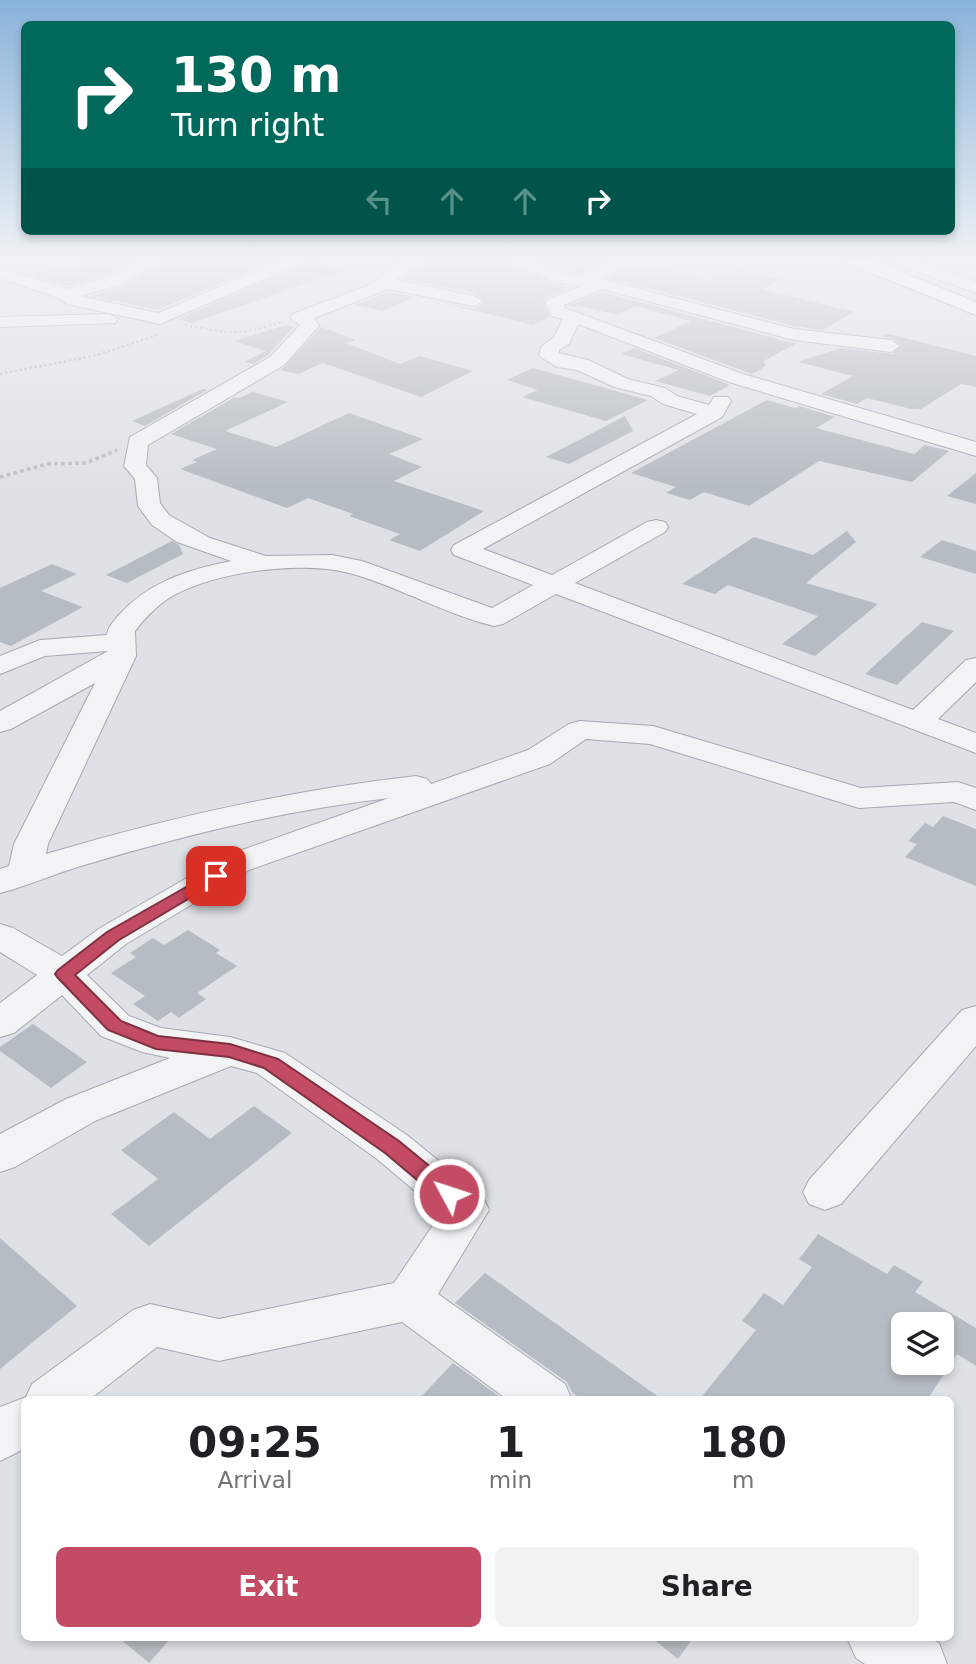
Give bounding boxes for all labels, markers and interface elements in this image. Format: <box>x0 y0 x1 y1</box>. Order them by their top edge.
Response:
text: 130 m <box>171 47 341 104</box>
icon: right <box>56 49 147 140</box>
text: Turn right <box>171 106 324 144</box>
icon: left <box>360 182 398 220</box>
icon: ahead <box>433 182 471 220</box>
icon: ahead <box>506 182 544 220</box>
icon: right <box>579 182 617 220</box>
pin <box>186 846 246 906</box>
icon: arrive <box>197 857 235 895</box>
position arrow <box>412 1157 486 1231</box>
map controls <box>891 1312 954 1375</box>
button: layers <box>891 1312 954 1375</box>
text: 09:25 <box>188 1418 322 1467</box>
text: 1 <box>496 1418 525 1467</box>
text: 180 <box>699 1418 787 1467</box>
text: Arrival <box>218 1467 292 1493</box>
text: min <box>489 1467 532 1493</box>
text: m <box>732 1467 754 1493</box>
button: Exit <box>56 1547 481 1627</box>
button: Share <box>495 1547 919 1627</box>

